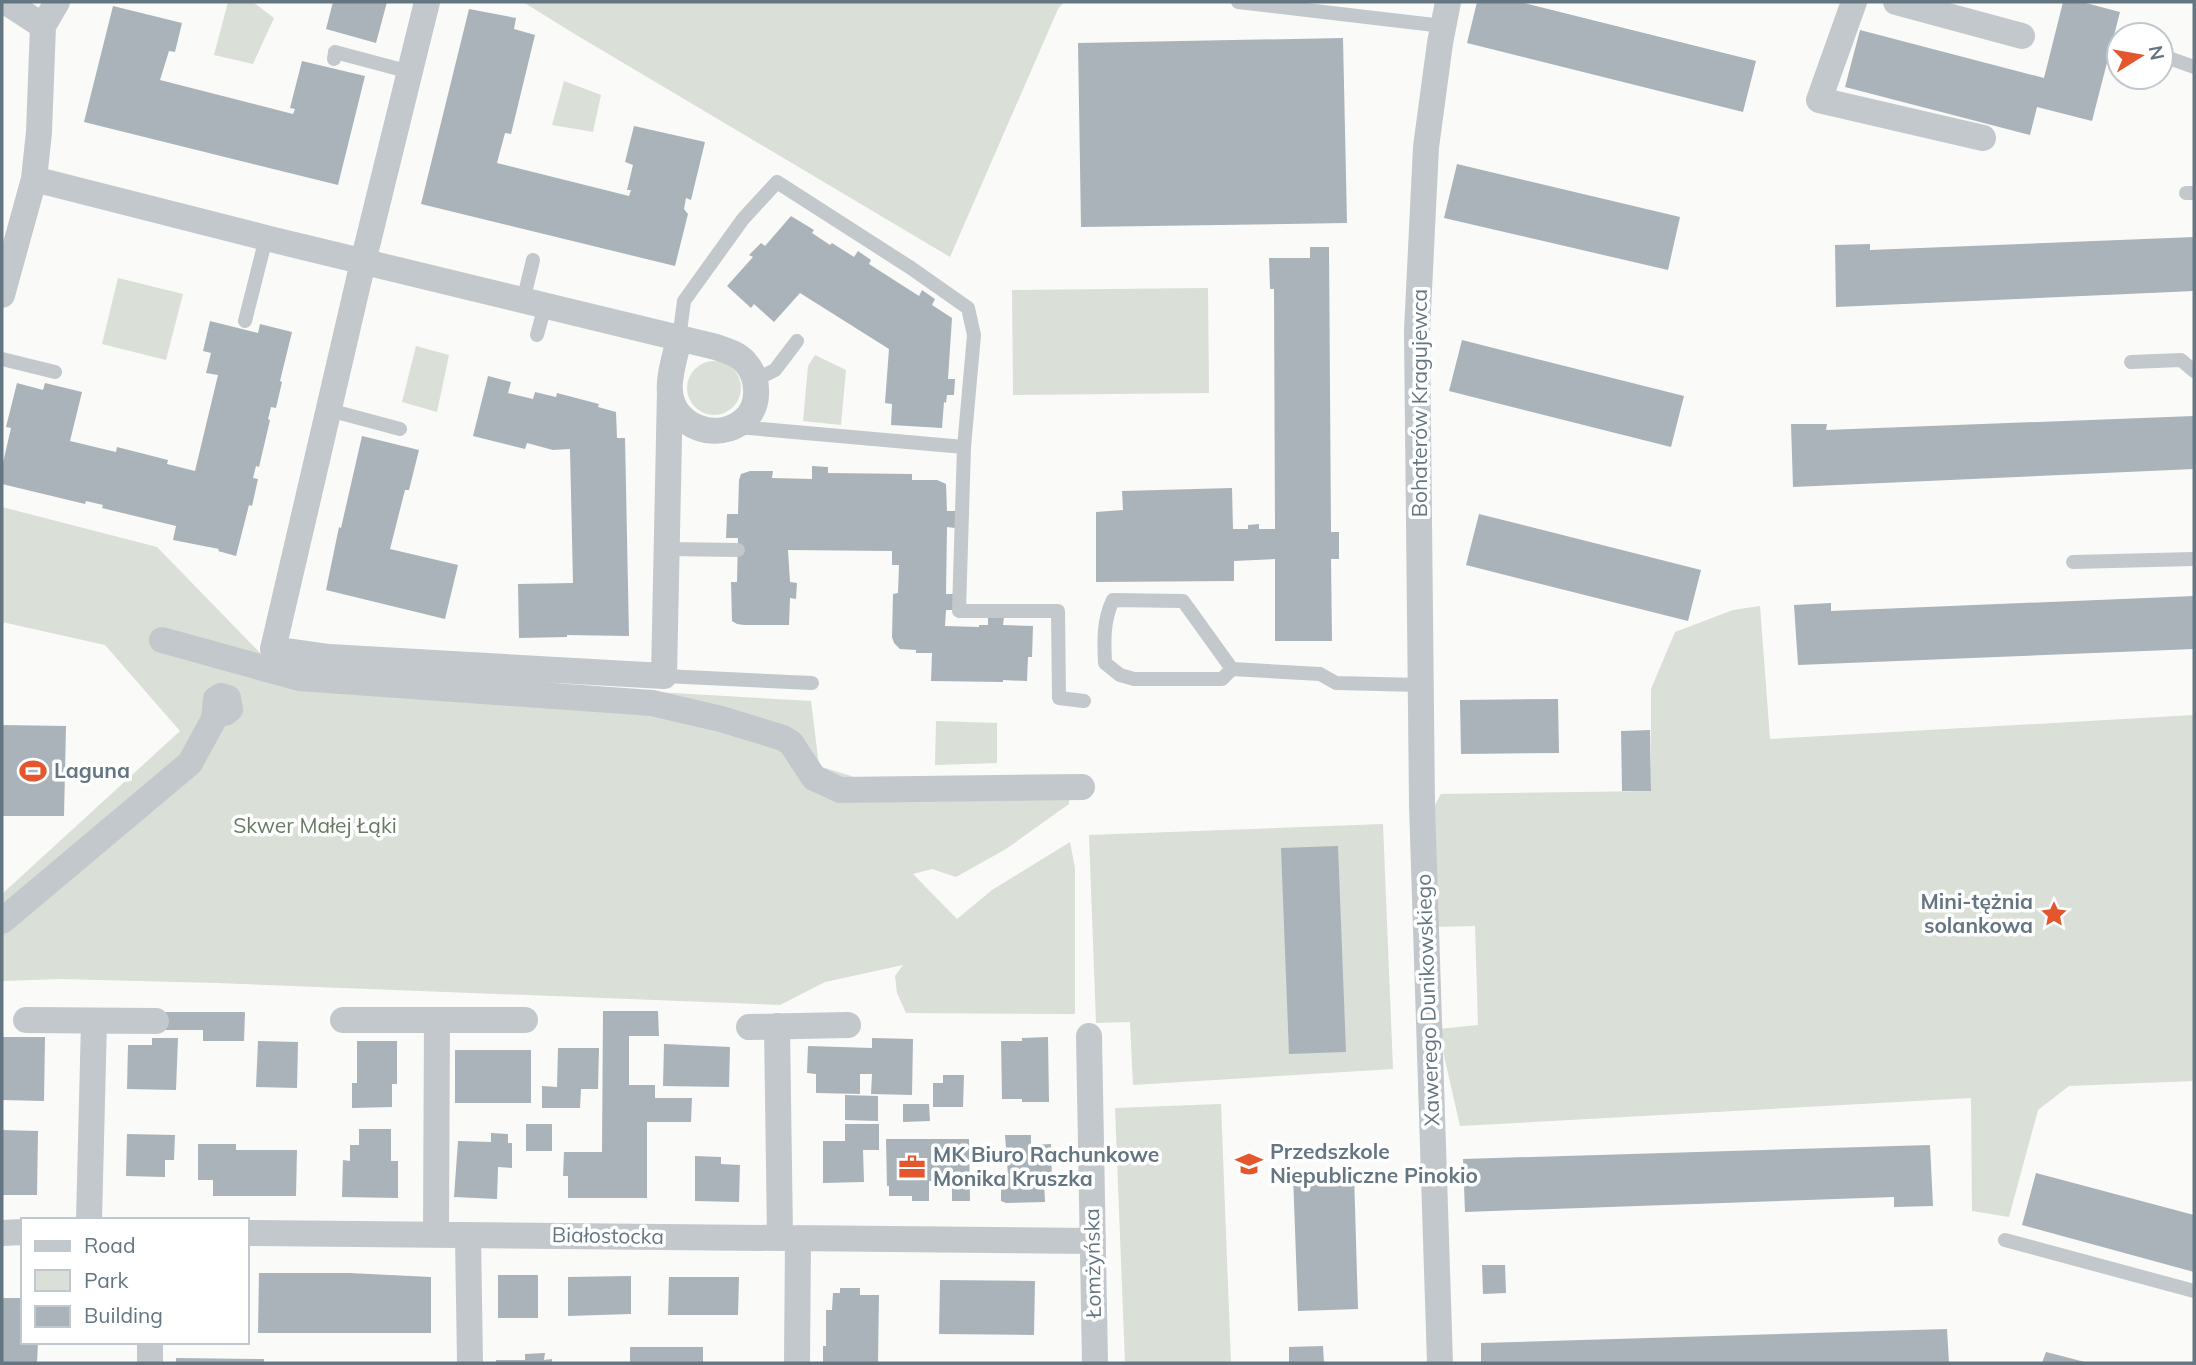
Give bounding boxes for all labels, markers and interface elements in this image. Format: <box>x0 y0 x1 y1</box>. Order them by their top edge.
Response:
north arrow <box>2105 21 2175 91</box>
text: N <box>2144 43 2170 62</box>
street label: Bohaterów Kragujewca <box>1406 289 1432 517</box>
sports icon: Laguna <box>18 756 48 786</box>
place label: Laguna <box>54 757 130 783</box>
park label: Skwer Małej Łąki <box>233 812 397 838</box>
street label: Xawerego Dunikowskiego <box>1410 873 1444 1127</box>
place label: Mini-tężnia solankowa <box>1920 888 2033 938</box>
place icon: Mini-tężnia solankowa <box>2039 899 2069 929</box>
place label: Przedszkole Niepubliczne Pinokio <box>1270 1138 1478 1188</box>
place label: MK Biuro Rachunkowe Monika Kruszka <box>933 1141 1159 1191</box>
school or university icon: Przedszkole Niepubliczne Pinokio <box>1234 1149 1264 1179</box>
office icon: MK Biuro Rachunkowe Monika Kruszka <box>897 1152 927 1182</box>
street label: Łomżyńska <box>1078 1208 1106 1319</box>
legend <box>21 1218 248 1344</box>
street label: Białostocka <box>552 1221 664 1249</box>
text: Road <box>84 1232 135 1258</box>
text: Park <box>84 1267 128 1293</box>
text: Building <box>84 1302 163 1328</box>

